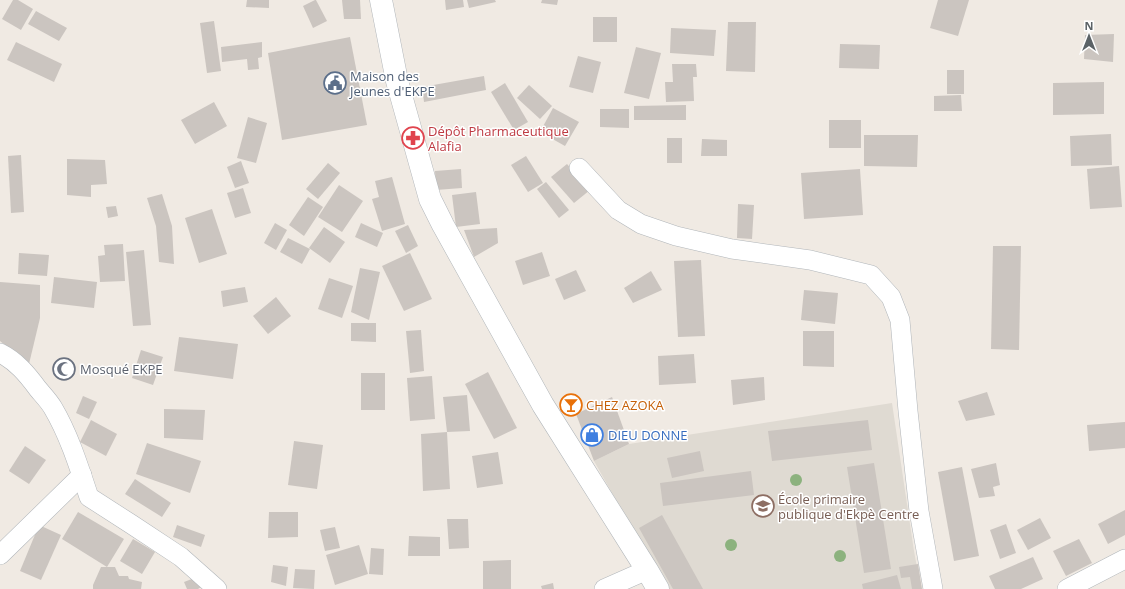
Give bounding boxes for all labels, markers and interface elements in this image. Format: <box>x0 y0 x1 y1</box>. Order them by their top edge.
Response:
north arrow <box>1069 16 1109 56</box>
text: N <box>1085 18 1093 33</box>
place label: Maison des Jeunes d'EKPE <box>348 67 435 100</box>
public building icon: Maison des Jeunes d'EKPE <box>322 70 348 96</box>
place label: Dépôt Pharmaceutique Alafia <box>428 122 569 155</box>
pharmacy icon: Dépôt Pharmaceutique Alafia <box>400 125 426 151</box>
mosque icon: Mosqué EKPE <box>51 356 77 382</box>
place label: Mosqué EKPE <box>80 360 163 378</box>
bar icon: CHEZ AZOKA <box>558 392 584 418</box>
place label: CHEZ AZOKA <box>586 396 665 414</box>
shop icon: DIEU DONNE <box>579 422 605 448</box>
place label: DIEU DONNE <box>608 426 688 444</box>
place label: École primaire publique d'Ekpè Centre <box>778 490 919 523</box>
school or university icon: École primaire publique d'Ekpè Centre <box>750 493 776 519</box>

